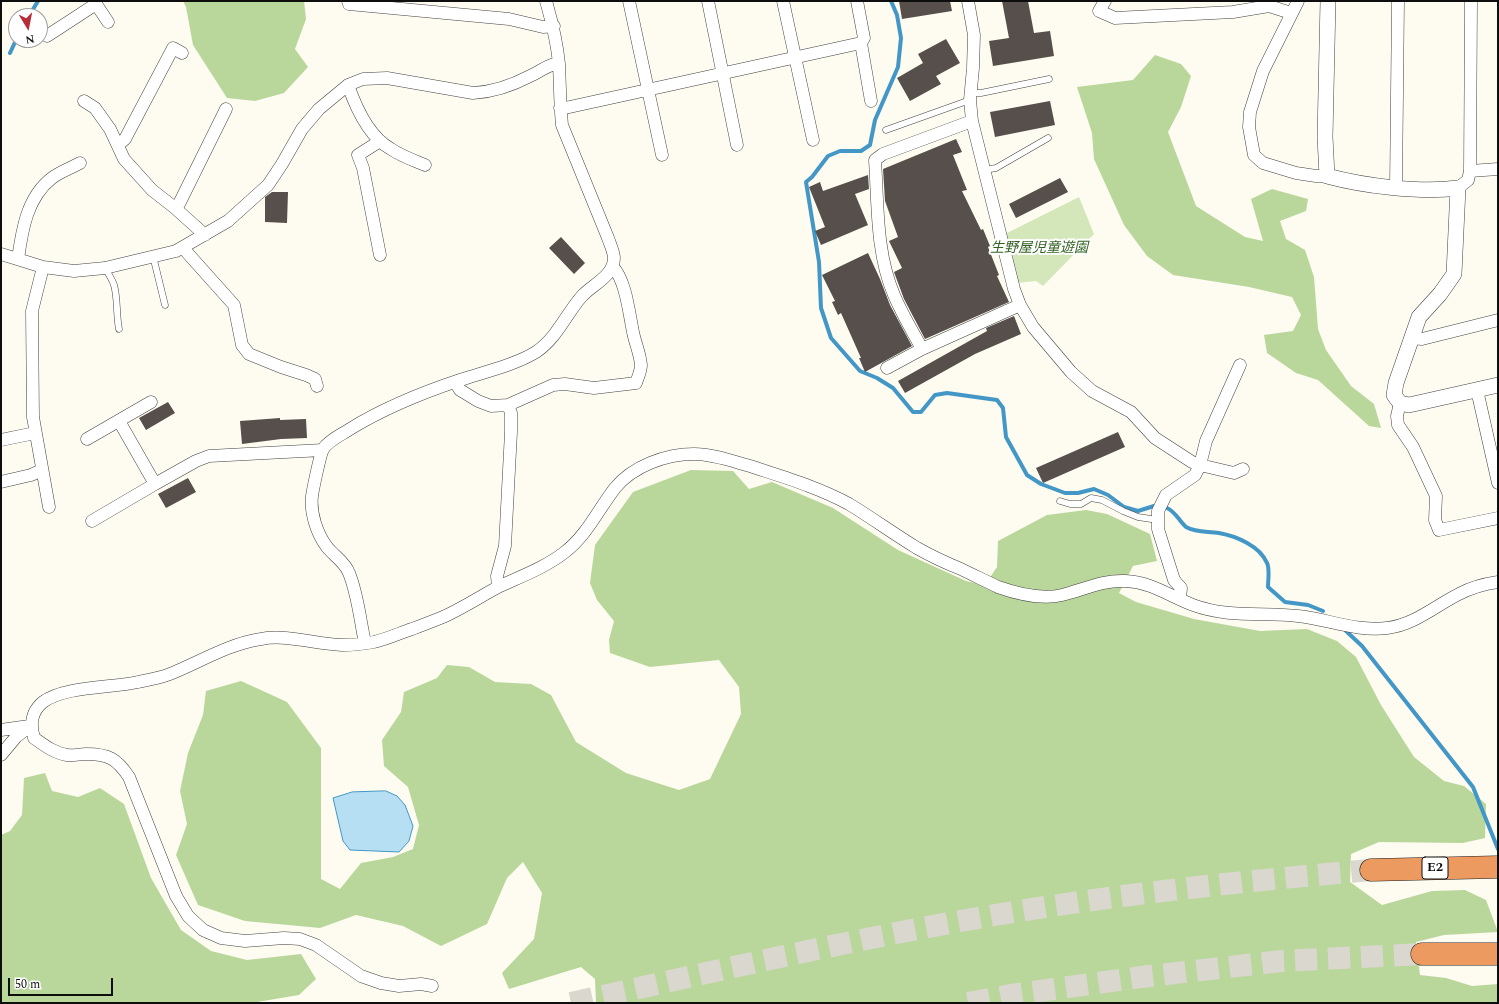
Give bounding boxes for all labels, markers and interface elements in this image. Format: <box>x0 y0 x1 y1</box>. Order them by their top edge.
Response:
north arrow <box>8 8 48 48</box>
text: N <box>24 30 36 48</box>
park label: 生野屋児童遊園 <box>990 241 1088 257</box>
road number: E2 <box>1422 857 1448 879</box>
scale bar <box>10 970 115 996</box>
text: 50 m <box>15 975 40 994</box>

